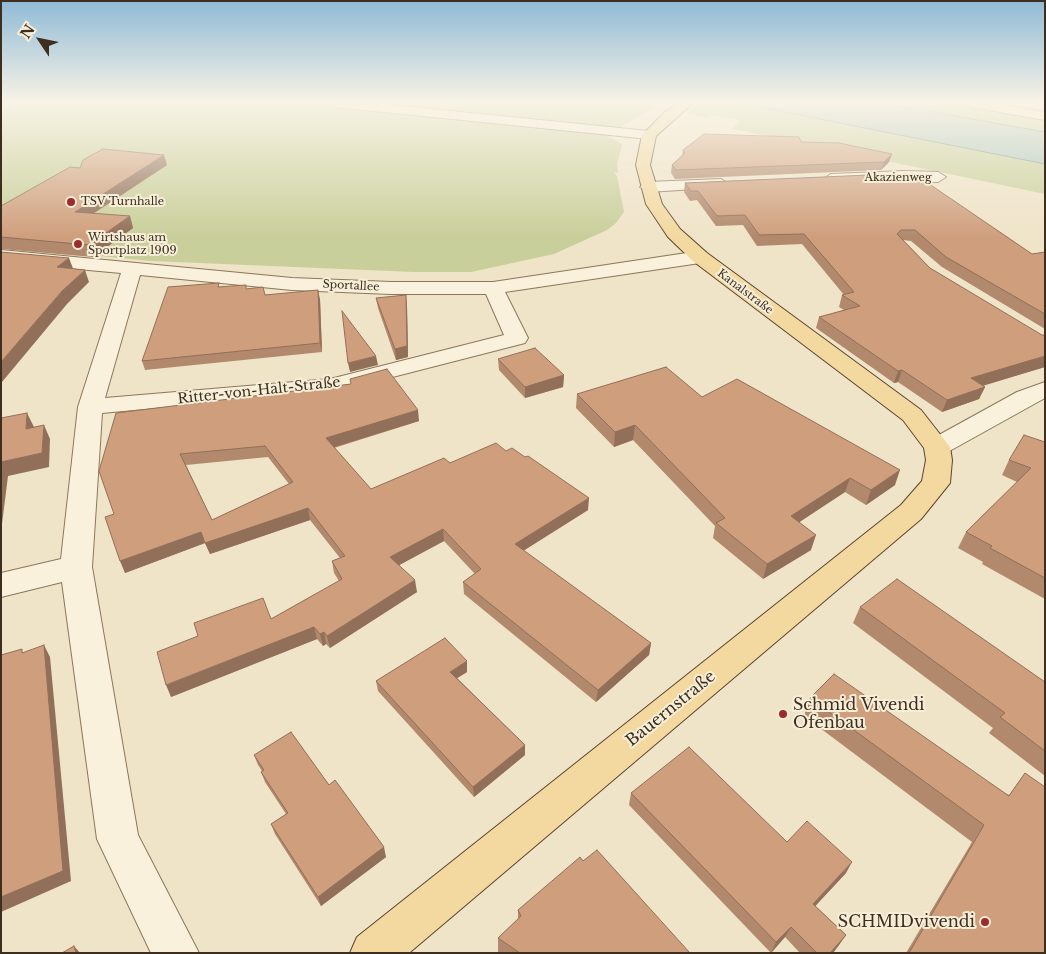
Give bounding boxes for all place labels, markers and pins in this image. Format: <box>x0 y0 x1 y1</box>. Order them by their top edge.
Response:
place label: TSV Turnhalle <box>81 195 164 209</box>
marker: TSV Turnhalle <box>65 196 77 208</box>
place label: Wirtshaus am Sportplatz 1909 <box>88 231 177 257</box>
marker: Wirtshaus am Sportplatz 1909 <box>72 238 84 250</box>
place label: Schmid Vivendi Ofenbau <box>793 695 925 733</box>
marker: Schmid Vivendi Ofenbau <box>777 708 789 720</box>
place label: SCHMIDvivendi <box>838 912 975 932</box>
marker: SCHMIDvivendi <box>979 916 991 928</box>

